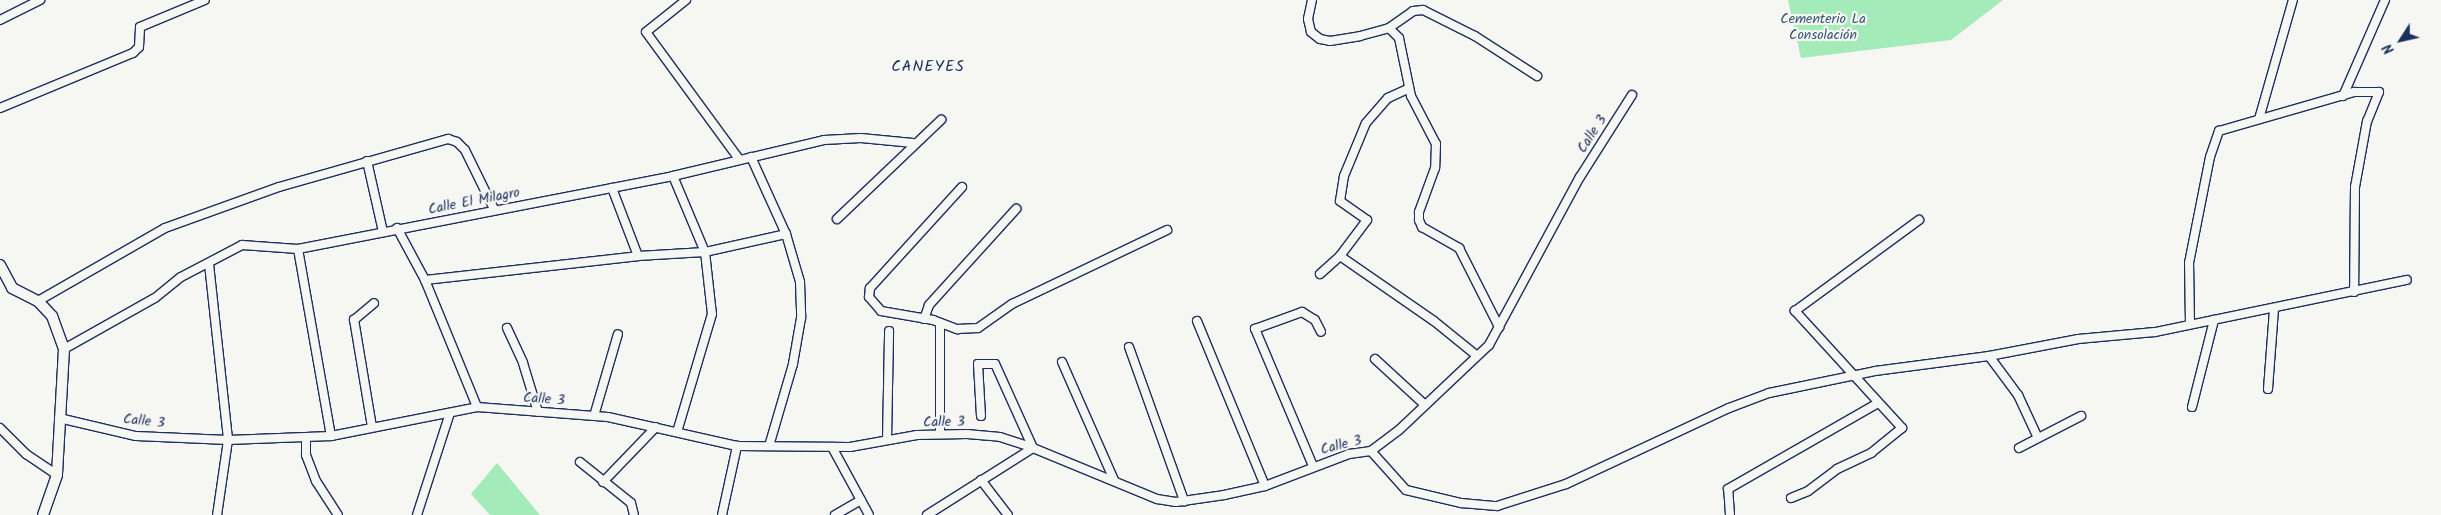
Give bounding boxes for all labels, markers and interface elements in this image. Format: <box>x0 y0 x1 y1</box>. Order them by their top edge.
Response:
park label: Cementerio La Consolación <box>1780 11 1866 44</box>
north arrow <box>2376 15 2426 65</box>
text: N <box>2377 39 2400 59</box>
district label: CANEYES <box>890 57 966 77</box>
street label: Calle 3 <box>1574 112 1610 156</box>
street label: Calle El Milagro <box>427 184 521 218</box>
street label: Calle 3 <box>523 389 565 409</box>
street label: Calle 3 <box>122 410 166 432</box>
street label: Calle 3 <box>923 413 965 431</box>
street label: Calle 3 <box>1319 432 1363 458</box>

